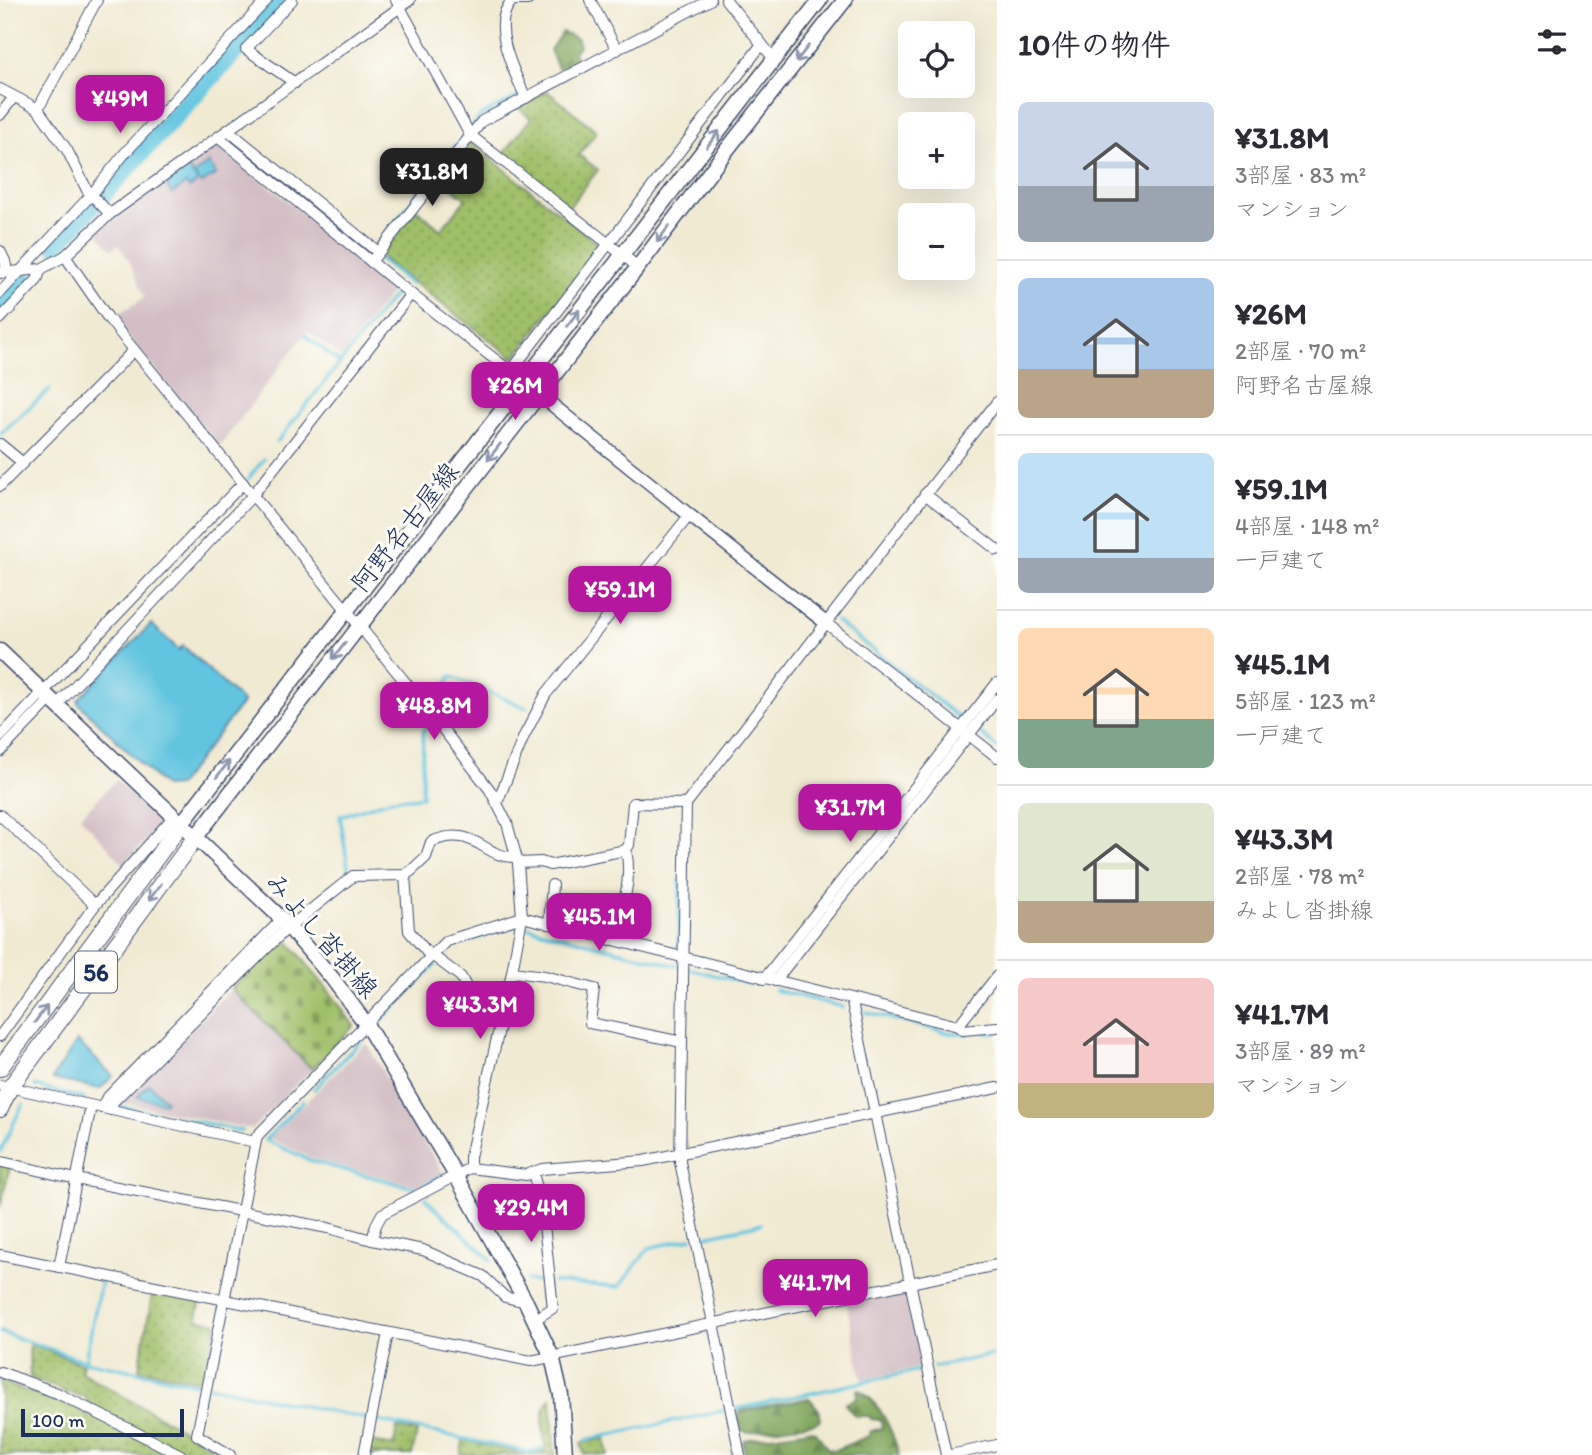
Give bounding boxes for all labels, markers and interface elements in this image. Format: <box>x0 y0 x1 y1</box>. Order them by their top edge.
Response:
map controls <box>898 21 975 280</box>
button: locate <box>898 21 975 98</box>
icon: filters <box>1533 23 1571 61</box>
text: 10件の物件 <box>1018 26 1170 63</box>
one-way arrow <box>795 44 810 62</box>
pin: ¥49M <box>79 76 161 135</box>
text: ¥49M <box>92 84 148 112</box>
button: + <box>898 112 975 189</box>
text: ¥31.8M <box>1235 119 1329 156</box>
one-way arrow <box>705 130 720 148</box>
icon: home <box>1074 130 1158 214</box>
pin: ¥31.8M <box>375 148 489 208</box>
text: ¥31.8M <box>396 157 468 185</box>
text: 3部屋 · 83 m² <box>1235 161 1366 189</box>
text: マンション <box>1235 195 1349 223</box>
button: − <box>898 203 975 280</box>
one-way arrow <box>656 224 671 242</box>
text: ¥26M <box>1235 295 1307 332</box>
icon: home <box>1074 306 1158 390</box>
one-way arrow <box>565 309 580 328</box>
text: 2部屋 · 70 m² <box>1235 337 1366 365</box>
pin: ¥26M <box>474 362 556 422</box>
text: ¥26M <box>487 371 543 399</box>
text: 阿野名古屋線 <box>1235 371 1373 399</box>
one-way arrow <box>487 443 502 461</box>
street label: 阿野名古屋線 <box>344 456 466 598</box>
text: ¥59.1M <box>1235 470 1328 507</box>
icon: home <box>1074 481 1158 565</box>
text: 4部屋 · 148 m² <box>1235 512 1380 540</box>
text: 一戸建て <box>1235 546 1327 574</box>
pin: ¥59.1M <box>563 566 677 626</box>
text: ¥59.1M <box>584 575 656 603</box>
one-way arrow <box>332 641 347 660</box>
text: ¥45.1M <box>1235 645 1330 682</box>
icon: home <box>1074 656 1158 740</box>
pin: ¥48.8M <box>377 682 491 742</box>
text: 5部屋 · 123 m² <box>1235 687 1376 715</box>
text: ¥48.8M <box>396 691 472 719</box>
text: 一戸建て <box>1235 721 1327 749</box>
one-way arrow <box>216 760 231 779</box>
pin: ¥31.7M <box>793 784 907 844</box>
text: ¥31.7M <box>814 793 886 821</box>
text: ¥43.3M <box>1235 820 1334 857</box>
icon: home <box>1074 831 1158 915</box>
text: 2部屋 · 78 m² <box>1235 862 1365 890</box>
street label: みよし沓掛線 <box>259 866 385 1004</box>
one-way arrow <box>148 882 163 900</box>
pin: ¥45.1M <box>542 894 656 953</box>
text: みよし沓掛線 <box>1235 896 1373 924</box>
text: ¥45.1M <box>562 902 636 930</box>
road number: 56 <box>75 952 117 992</box>
pin: ¥43.3M <box>423 982 537 1041</box>
text: ¥43.3M <box>442 990 518 1018</box>
text: ¥41.7M <box>1235 995 1330 1032</box>
one-way arrow <box>33 1005 48 1023</box>
icon: home <box>1074 1006 1158 1090</box>
text: 3部屋 · 89 m² <box>1235 1037 1366 1065</box>
text: マンション <box>1235 1071 1349 1099</box>
pin: ¥29.4M <box>474 1184 588 1244</box>
text: ¥29.4M <box>494 1193 568 1221</box>
pin: ¥41.7M <box>758 1260 872 1319</box>
text: ¥41.7M <box>779 1268 851 1296</box>
scale bar <box>21 1406 184 1438</box>
text: 100 m <box>32 1409 84 1432</box>

